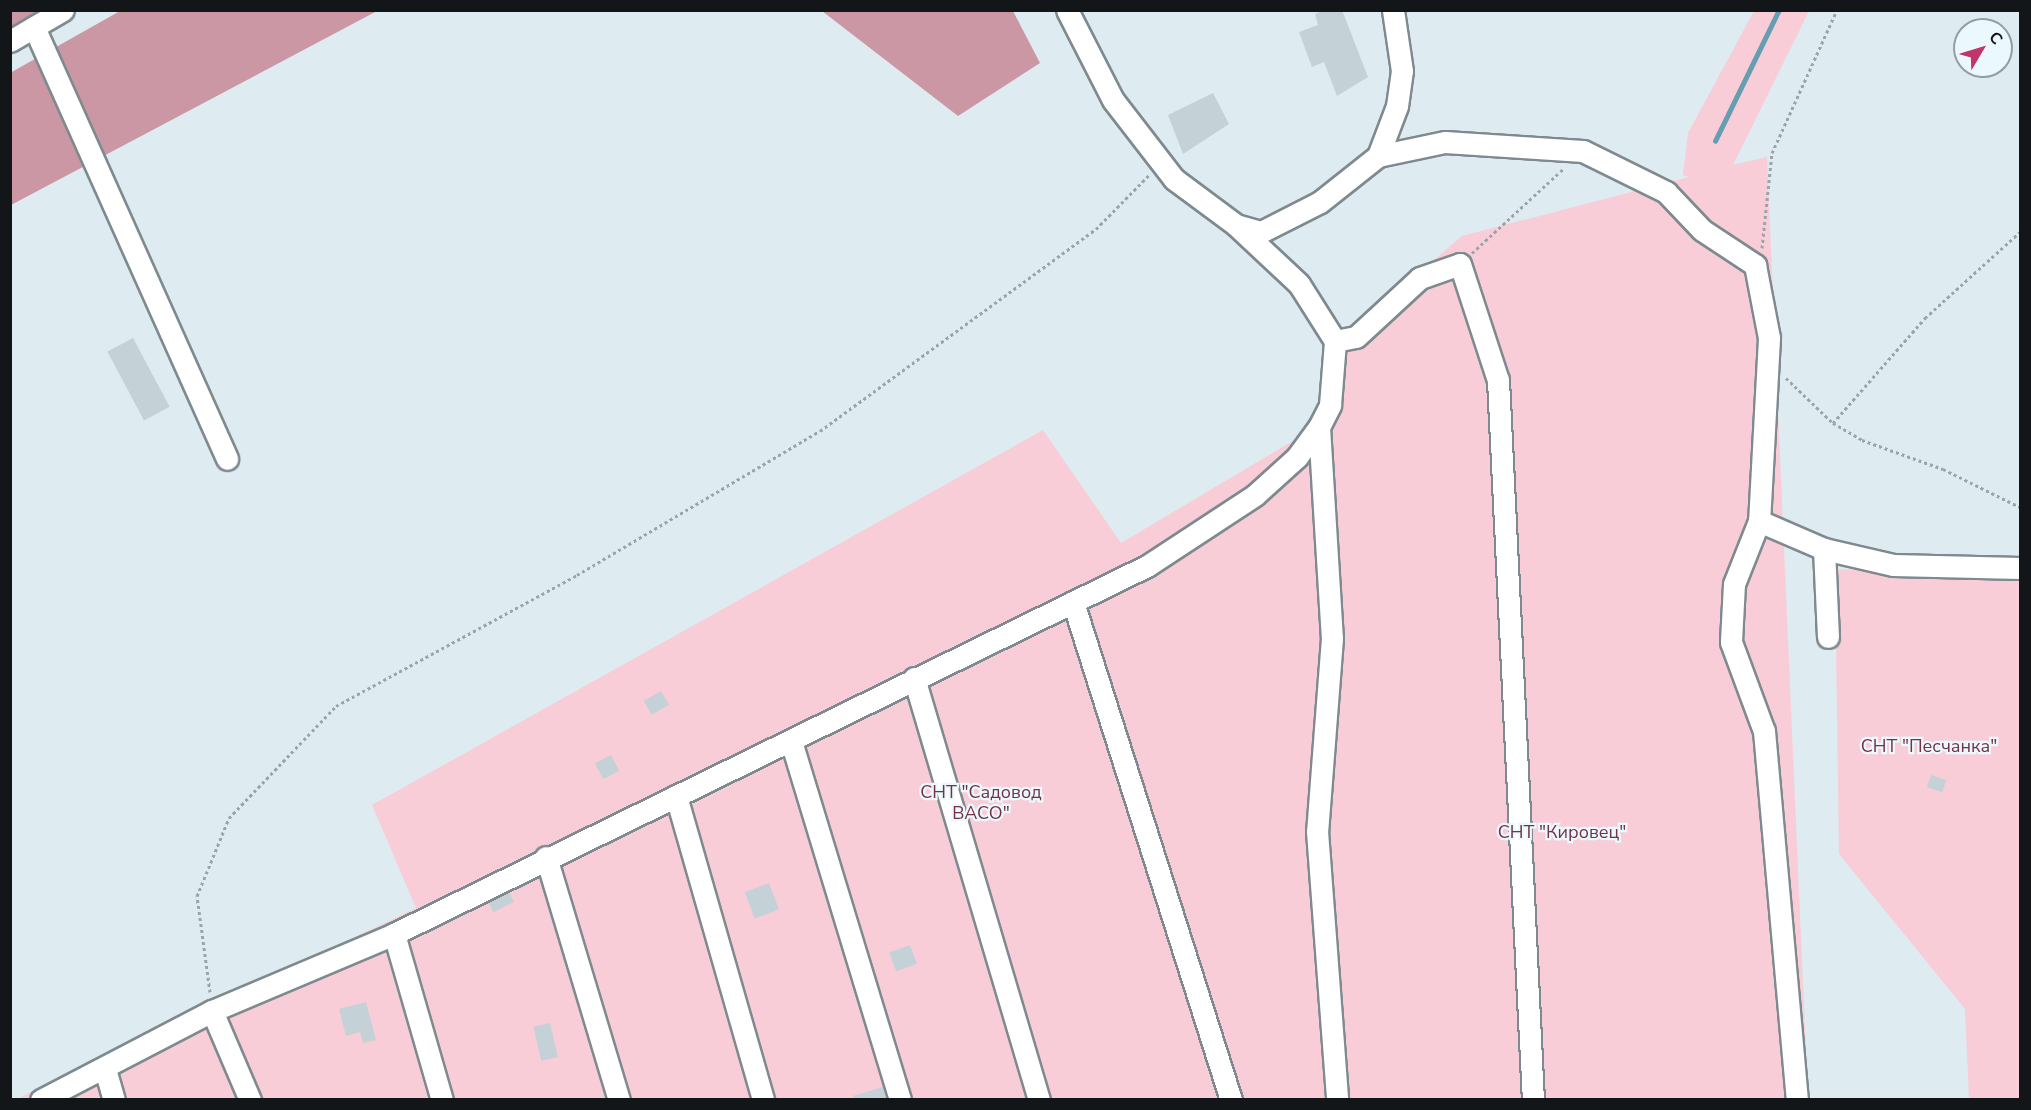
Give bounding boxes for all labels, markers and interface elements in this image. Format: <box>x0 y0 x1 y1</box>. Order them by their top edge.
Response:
north arrow <box>1953 18 2013 78</box>
text: С <box>1984 27 2008 49</box>
park label: СНТ "Песчанка" <box>1861 735 1997 757</box>
park label: СНТ "Садовод ВАСО" <box>920 782 1042 824</box>
park label: СНТ "Кировец" <box>1498 821 1626 843</box>

